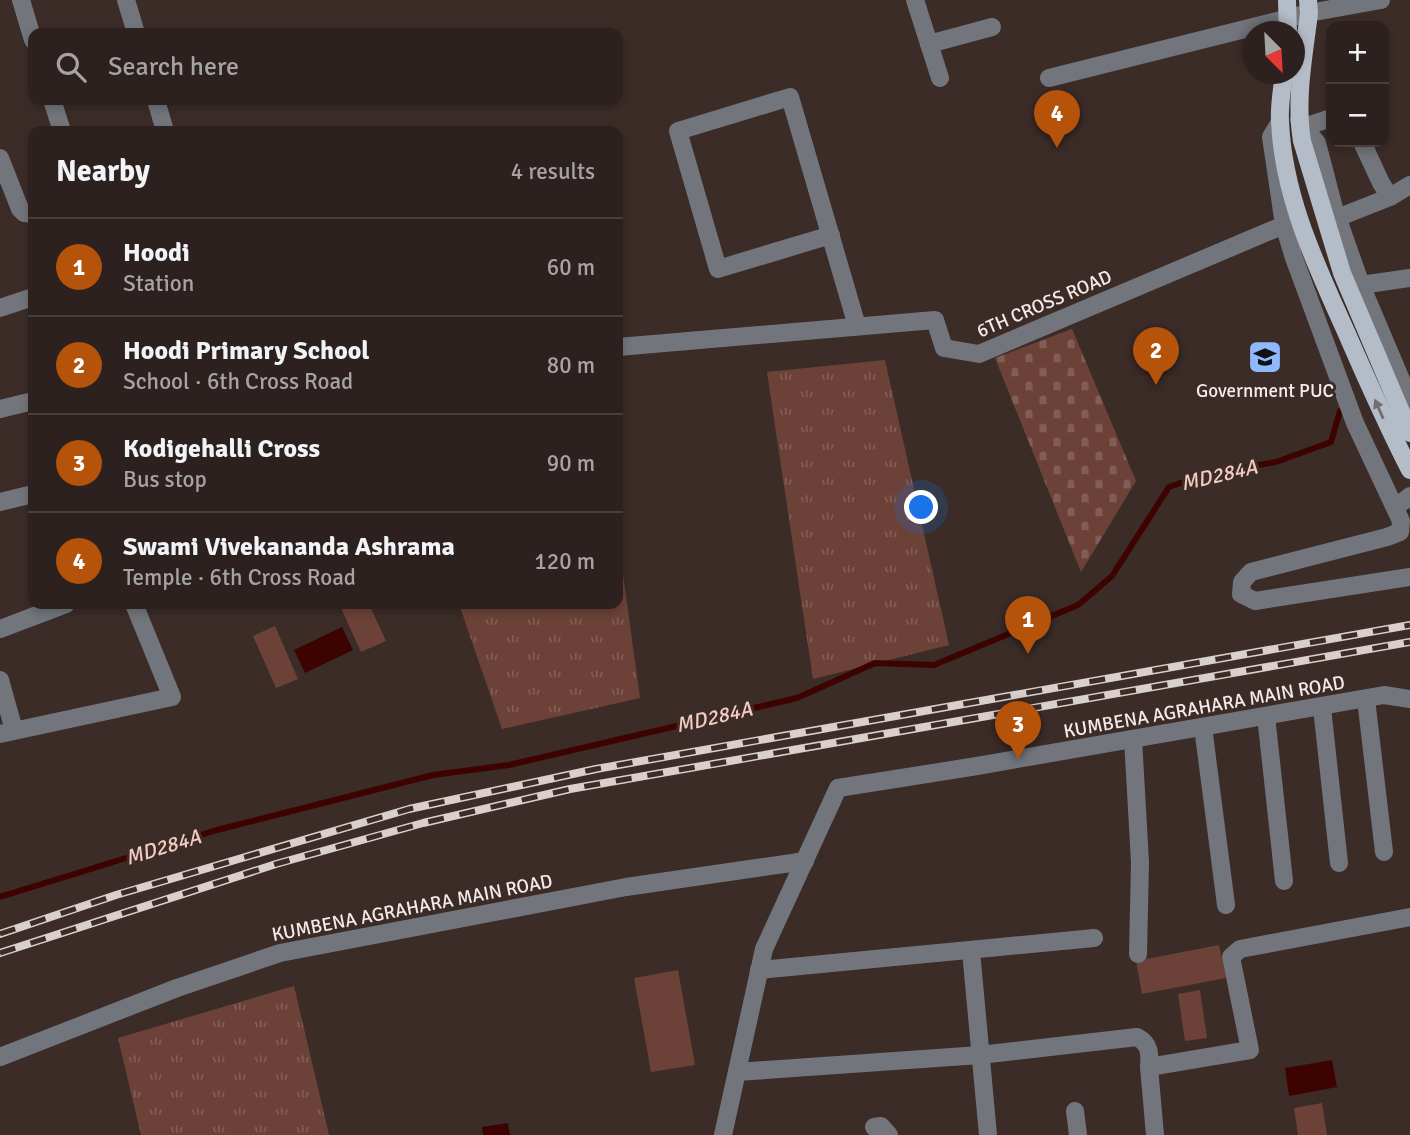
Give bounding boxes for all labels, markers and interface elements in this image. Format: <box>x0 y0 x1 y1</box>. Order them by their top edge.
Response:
north arrow <box>1242 21 1305 84</box>
map controls <box>1326 21 1389 147</box>
button: + <box>1326 21 1389 84</box>
search box <box>28 28 623 105</box>
icon: search <box>52 48 90 86</box>
text: Search here <box>108 51 239 83</box>
button: − <box>1326 84 1389 147</box>
pin: 4 <box>1034 90 1080 148</box>
text: Nearby <box>56 153 150 190</box>
text: 4 results <box>511 157 595 186</box>
text: Hoodi <box>123 237 190 269</box>
text: 1 <box>73 253 85 282</box>
text: 60 m <box>547 253 595 282</box>
street label: 6TH CROSS ROAD <box>973 265 1115 343</box>
text: Station <box>123 269 194 298</box>
pin: 2 <box>1133 327 1179 385</box>
text: Hoodi Primary School <box>123 335 369 367</box>
school or university icon: Government PUC <box>1246 338 1284 376</box>
text: 2 <box>73 351 85 380</box>
text: 80 m <box>547 351 595 380</box>
text: School · 6th Cross Road <box>123 367 353 396</box>
place label: Government PUC <box>1196 379 1334 403</box>
one-way arrow <box>1373 399 1385 419</box>
text: Kodigehalli Cross <box>123 433 320 465</box>
text: 3 <box>73 449 85 478</box>
text: 90 m <box>547 449 595 478</box>
water label: MD284A <box>1178 454 1260 496</box>
text: Bus stop <box>123 465 207 494</box>
your location <box>904 490 938 524</box>
text: Swami Vivekananda Ashrama <box>123 531 455 563</box>
text: 4 <box>73 547 85 576</box>
text: 120 m <box>534 547 595 576</box>
text: Temple · 6th Cross Road <box>123 563 356 592</box>
pin: 1 <box>1005 596 1051 654</box>
street label: KUMBENA AGRAHARA MAIN ROAD <box>1062 670 1347 744</box>
water label: MD284A <box>673 696 755 738</box>
pin: 3 <box>995 701 1041 759</box>
water label: MD284A <box>122 823 204 871</box>
street label: KUMBENA AGRAHARA MAIN ROAD <box>270 869 555 947</box>

